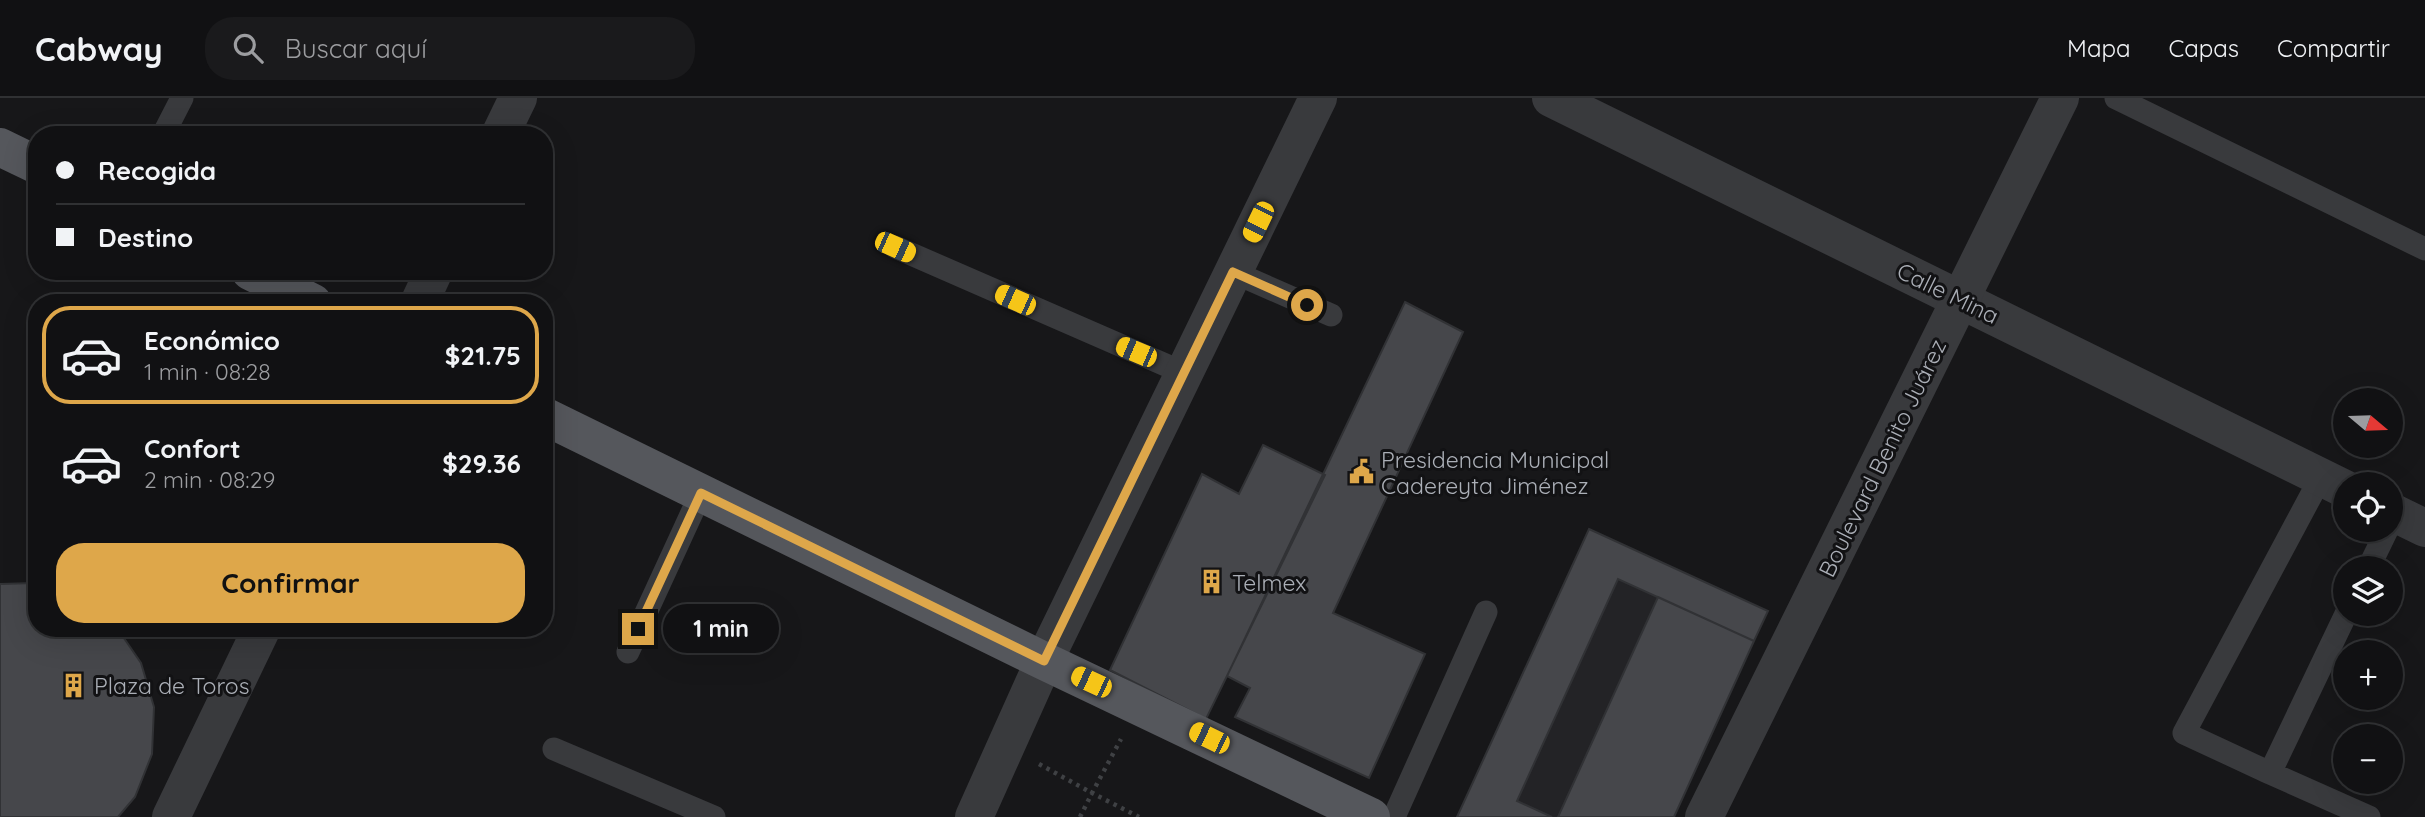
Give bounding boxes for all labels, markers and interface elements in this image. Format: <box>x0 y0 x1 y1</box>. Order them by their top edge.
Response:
search box <box>205 17 695 80</box>
text: Cabway <box>35 28 163 69</box>
icon: search <box>229 29 267 67</box>
text: Buscar aquí <box>285 32 427 65</box>
text: Mapa <box>2067 33 2131 63</box>
text: Capas <box>2169 33 2239 63</box>
text: Compartir <box>2277 33 2390 63</box>
text: Recogida <box>98 154 216 187</box>
car <box>1240 199 1277 245</box>
text: Destino <box>98 221 193 254</box>
car <box>872 229 919 265</box>
street label: Calle Mina <box>1892 256 2004 330</box>
car <box>992 282 1039 318</box>
route start <box>1291 289 1323 321</box>
icon: car <box>60 324 123 387</box>
text: Económico <box>144 324 280 357</box>
car <box>1113 334 1160 370</box>
street label: Boulevard Benito Juárez <box>1812 334 1952 582</box>
text: $21.75 <box>445 339 521 372</box>
text: 1 min · 08:28 <box>144 357 271 386</box>
north arrow <box>2333 388 2403 458</box>
map controls <box>2333 388 2403 794</box>
icon: car <box>60 432 123 495</box>
text: Confort <box>144 432 241 465</box>
place label: Presidencia Municipal Cadereyta Jiménez <box>1381 445 1609 500</box>
text: $29.36 <box>442 447 521 480</box>
public building icon: Presidencia Municipal Cadereyta Jiménez <box>1347 458 1375 486</box>
text: 2 min · 08:29 <box>144 465 275 494</box>
button: locate <box>2333 472 2403 542</box>
button: Confirmar <box>56 543 525 623</box>
button: layers <box>2333 556 2403 626</box>
building icon: Telmex <box>1198 568 1226 596</box>
place label: Telmex <box>1232 568 1306 597</box>
callout: 1 min <box>662 604 778 654</box>
route end <box>622 613 654 645</box>
text: 1 min <box>693 614 749 643</box>
button: + <box>2333 640 2403 710</box>
car <box>1068 664 1115 700</box>
building icon: Plaza de Toros <box>60 671 88 699</box>
place label: Plaza de Toros <box>94 671 249 700</box>
car <box>1186 719 1233 757</box>
button: − <box>2333 724 2403 794</box>

